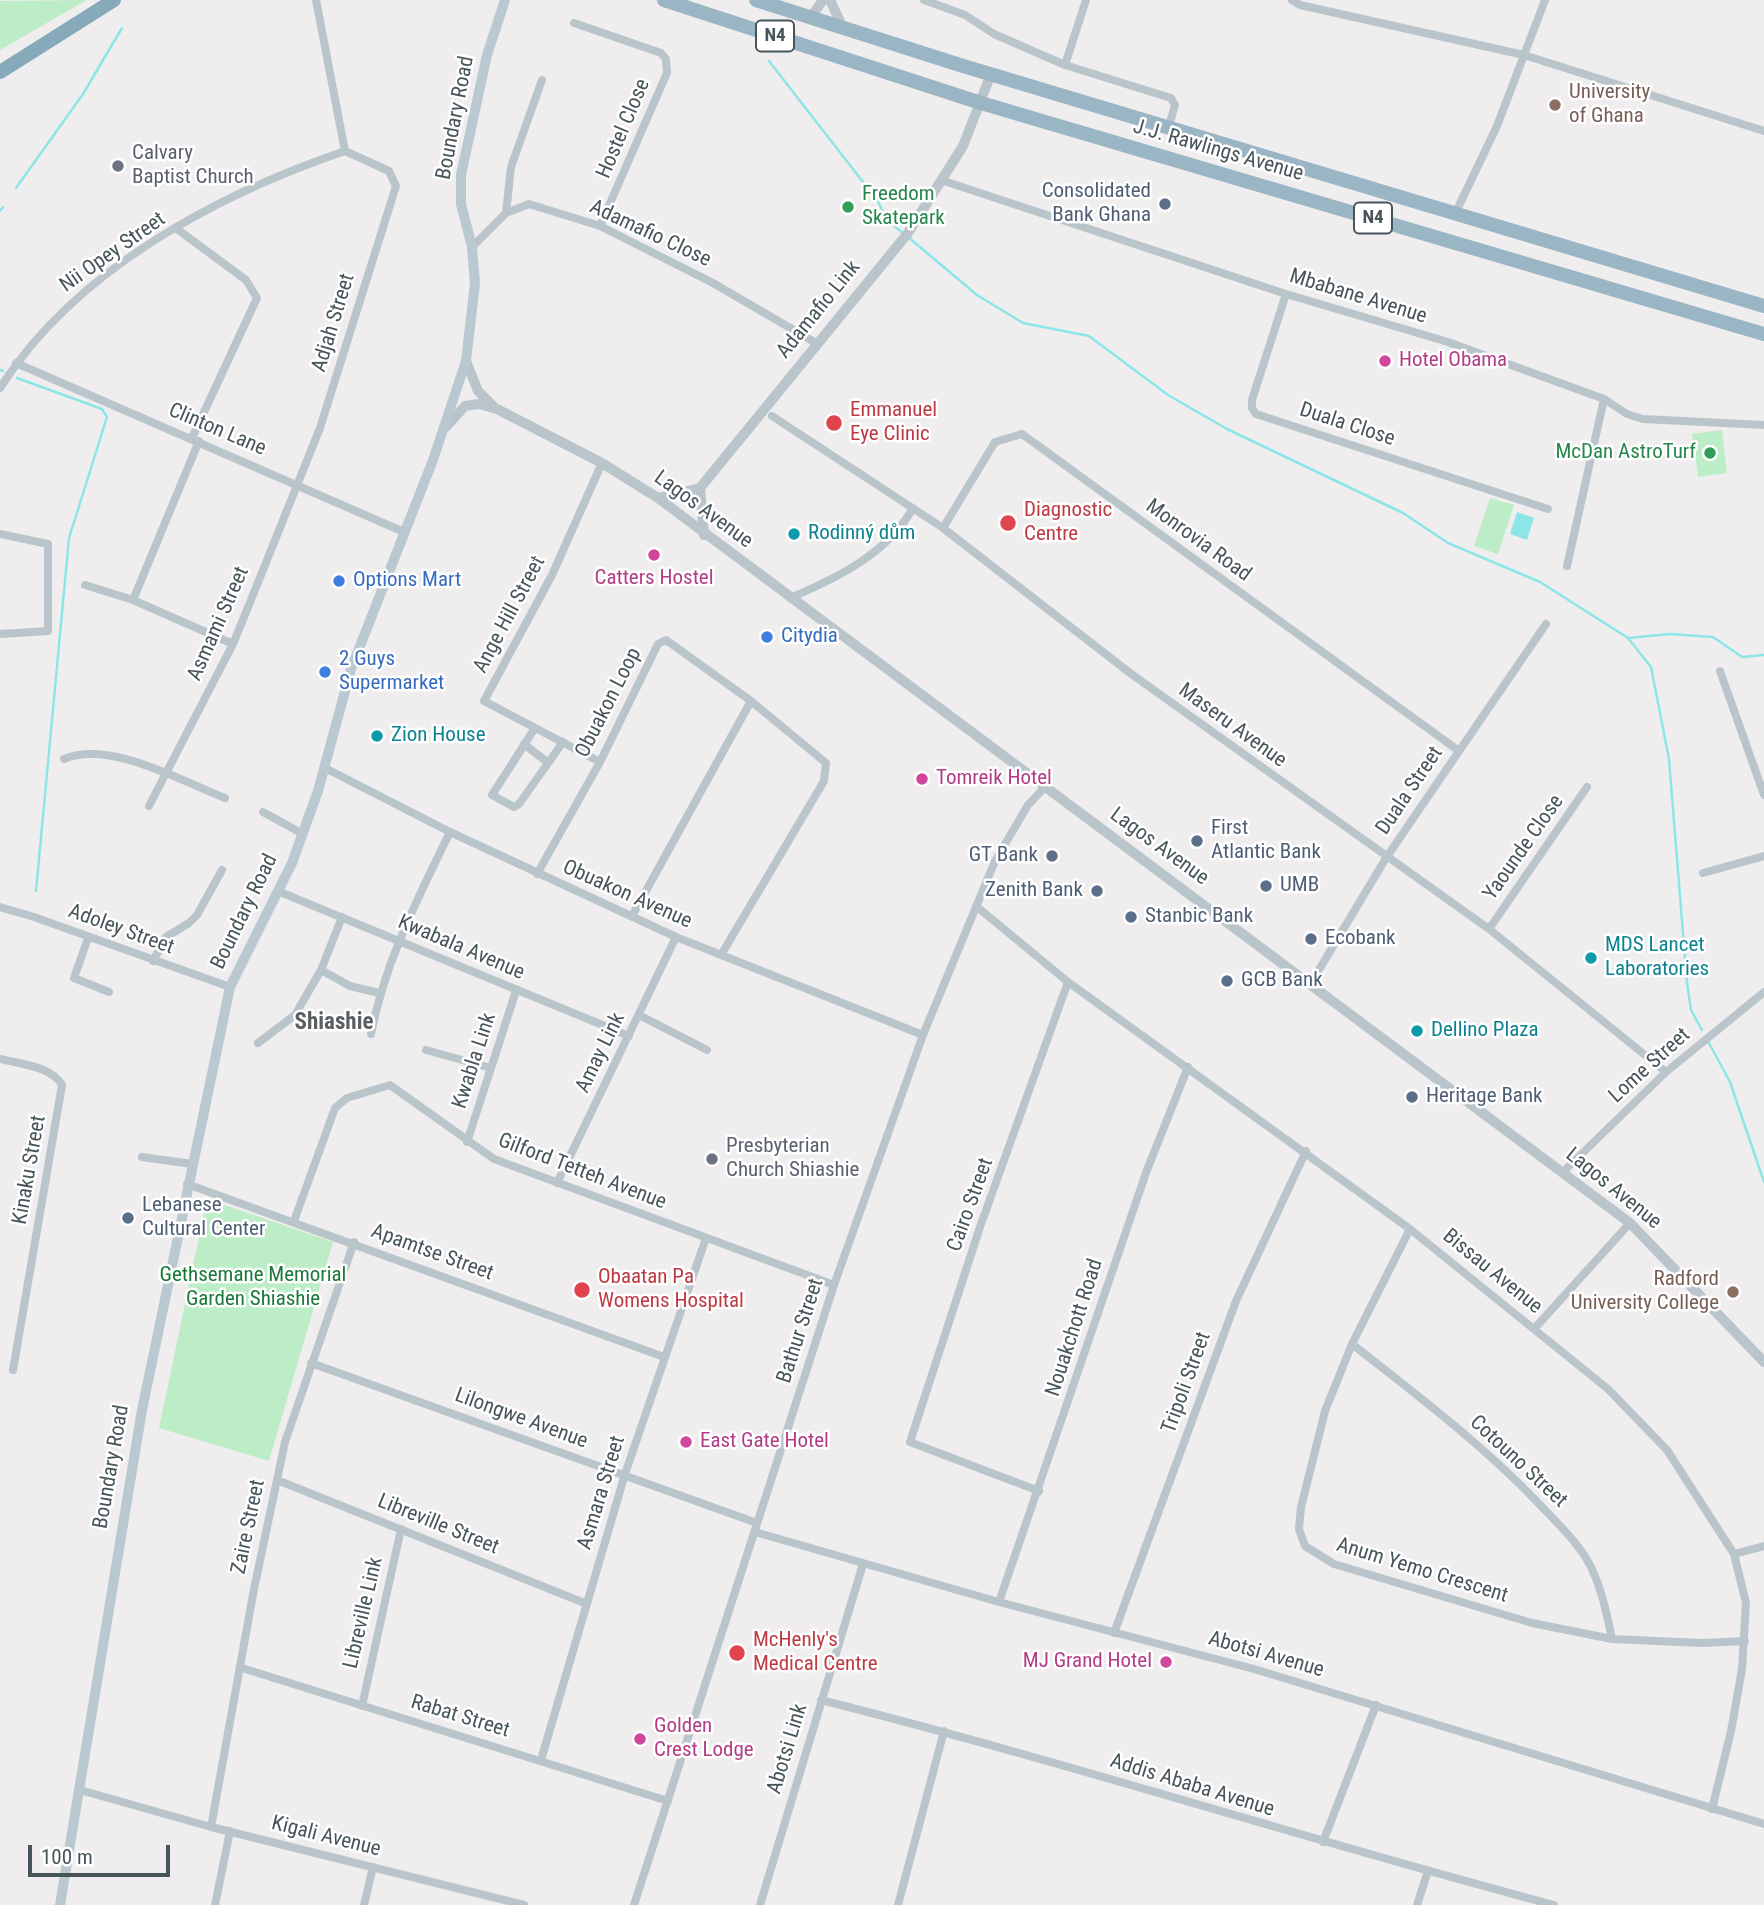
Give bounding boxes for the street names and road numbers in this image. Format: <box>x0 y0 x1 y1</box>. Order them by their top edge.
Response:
road number: N4 <box>756 20 794 52</box>
street label: Boundary Road <box>432 54 480 182</box>
street label: Hostel Close <box>592 76 656 182</box>
street label: J.J. Rawlings Avenue <box>1130 115 1306 187</box>
street label: Adamafio Close <box>585 195 715 273</box>
road number: N4 <box>1354 202 1392 233</box>
street label: Nii Opey Street <box>55 207 171 299</box>
street label: Adamafio Link <box>772 256 866 364</box>
street label: Mbabane Avenue <box>1286 264 1430 330</box>
street label: Adjah Street <box>307 271 361 375</box>
street label: Clinton Lane <box>165 398 269 462</box>
street label: Duala Close <box>1296 398 1398 452</box>
street label: Lagos Avenue <box>649 466 757 554</box>
street label: Monrovia Road <box>1140 494 1256 588</box>
street label: Ange Hill Street <box>469 552 551 678</box>
street label: Asmami Street <box>183 563 255 685</box>
street label: Obuakon Loop <box>571 644 647 762</box>
street label: Maseru Avenue <box>1173 678 1291 774</box>
street label: Duala Street <box>1371 742 1449 840</box>
street label: Yaounde Close <box>1478 790 1570 906</box>
street label: Lagos Avenue <box>1105 803 1213 891</box>
street label: Boundary Road <box>206 850 284 974</box>
street label: Obuakon Avenue <box>559 855 695 935</box>
street label: Adoley Street <box>65 899 177 961</box>
street label: Kwabala Avenue <box>394 910 528 986</box>
street label: Amay Link <box>571 1009 631 1097</box>
street label: Kwabla Link <box>448 1010 502 1112</box>
street label: Lome Street <box>1604 1023 1696 1109</box>
street label: Kinaku Street <box>8 1114 52 1226</box>
street label: Gilford Tetteh Avenue <box>494 1128 670 1216</box>
street label: Lagos Avenue <box>1560 1143 1666 1235</box>
street label: Cairo Street <box>942 1155 1000 1255</box>
street label: Apamtse Street <box>368 1219 496 1287</box>
street label: Bissau Avenue <box>1437 1224 1547 1320</box>
street label: Nouakchott Road <box>1041 1256 1109 1400</box>
street label: Bathur Street <box>772 1276 830 1386</box>
street label: Tripoli Street <box>1157 1329 1217 1437</box>
street label: Lilongwe Avenue <box>451 1383 591 1455</box>
street label: Boundary Road <box>89 1403 135 1531</box>
street label: Cotouno Street <box>1464 1411 1572 1513</box>
street label: Asmara Street <box>573 1433 631 1553</box>
street label: Zaire Street <box>227 1477 271 1577</box>
street label: Libreville Street <box>374 1489 502 1561</box>
street label: Anum Yemo Crescent <box>1333 1533 1511 1609</box>
street label: Libreville Link <box>339 1555 389 1671</box>
street label: Abotsi Avenue <box>1205 1627 1327 1683</box>
street label: Rabat Street <box>408 1690 512 1744</box>
street label: Abotsi Link <box>762 1701 814 1797</box>
street label: Addis Ababa Avenue <box>1107 1749 1277 1823</box>
street label: Kigali Avenue <box>269 1811 383 1863</box>

